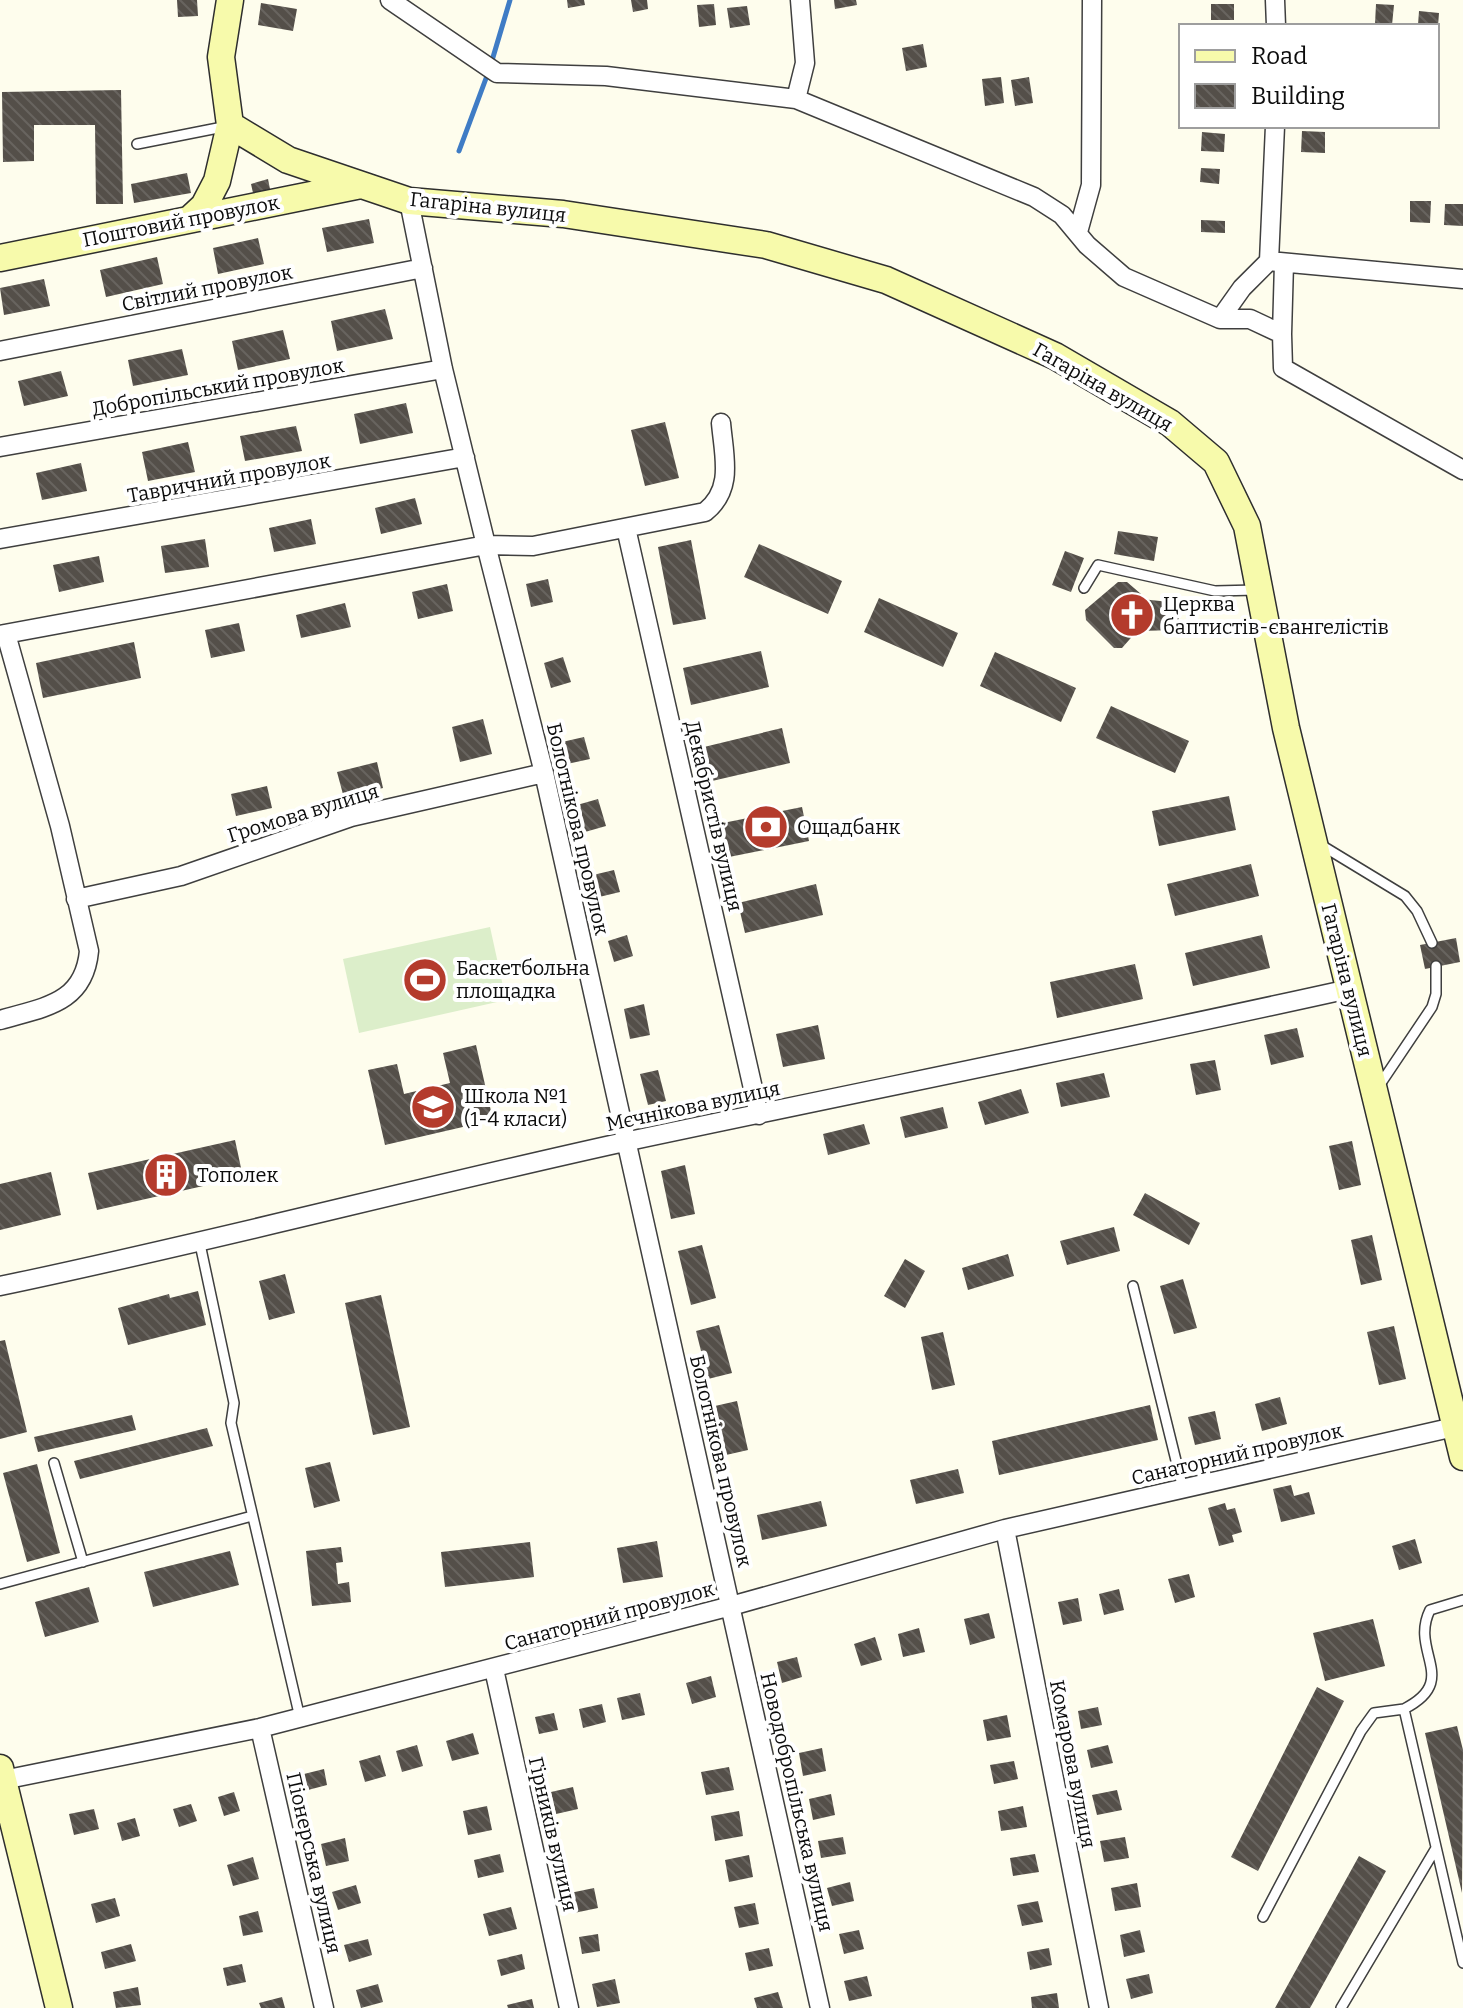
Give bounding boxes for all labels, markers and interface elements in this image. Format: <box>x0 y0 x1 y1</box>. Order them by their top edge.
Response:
legend <box>1179 24 1439 128</box>
text: Road <box>1251 42 1307 70</box>
text: Building <box>1251 82 1345 110</box>
street label: Гагаріна вулиця <box>409 187 567 227</box>
street label: Поштовий провулок <box>81 190 282 252</box>
street label: Світлий провулок <box>120 260 295 316</box>
street label: Гагаріна вулиця <box>1029 337 1177 437</box>
street label: Добропільський провулок <box>90 353 346 421</box>
street label: Тавричний провулок <box>126 448 333 508</box>
church icon: Церква баптистів-євангелістів <box>1108 591 1156 639</box>
place label: Церква баптистів-євангелістів <box>1163 592 1389 639</box>
street label: Декабристів вулиця <box>680 718 748 914</box>
street label: Болотнікова провулок <box>542 721 614 938</box>
street label: Громова вулиця <box>224 779 382 847</box>
bank icon: Ощадбанк <box>742 803 790 851</box>
place label: Ощадбанк <box>797 815 901 839</box>
street label: Гагаріна вулиця <box>1316 901 1378 1059</box>
sports icon: Баскетбольна площадка <box>401 956 449 1004</box>
place label: Баскетбольна площадка <box>456 956 590 1003</box>
street label: Мєчнікова вулиця <box>604 1076 782 1136</box>
school or university icon: Школа №1 (1-4 класи) <box>409 1083 457 1131</box>
place label: Школа №1 (1-4 класи) <box>464 1084 567 1131</box>
building icon: Тополек <box>142 1151 190 1199</box>
place label: Тополек <box>197 1163 278 1187</box>
street label: Болотнікова провулок <box>685 1353 757 1570</box>
street label: Санаторний провулок <box>1129 1418 1345 1490</box>
street label: Санаторний провулок <box>501 1576 717 1656</box>
street label: Новодобропільська вулиця <box>755 1670 839 1934</box>
street label: Комарова вулиця <box>1045 1678 1101 1850</box>
street label: Гірників вулиця <box>524 1754 582 1914</box>
street label: Піонерська вулиця <box>281 1770 347 1956</box>

